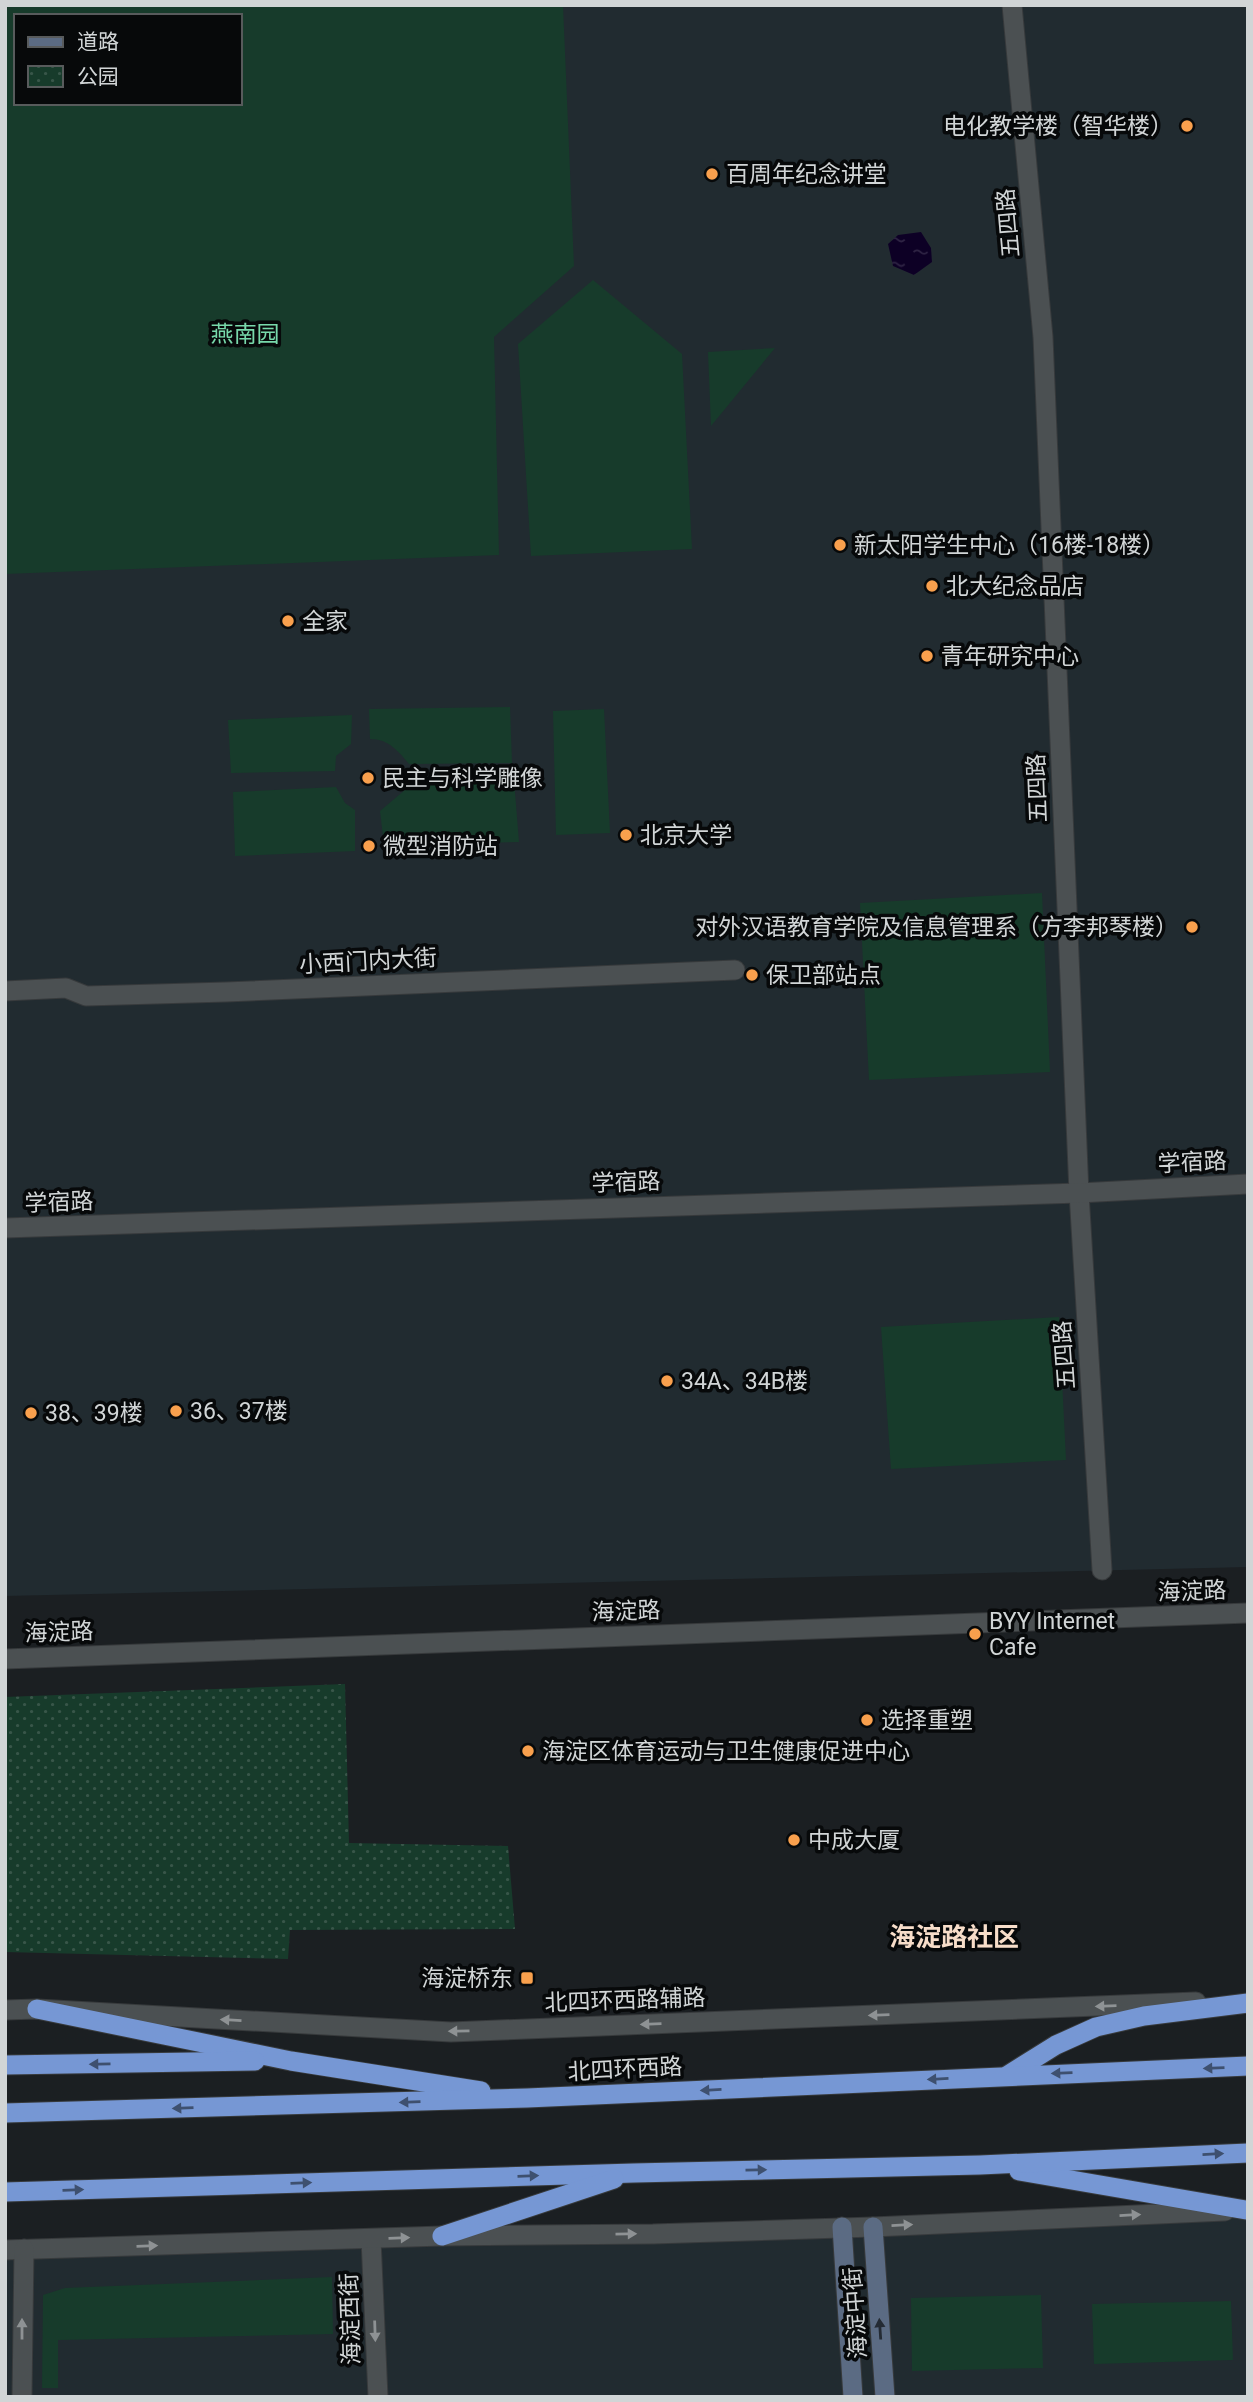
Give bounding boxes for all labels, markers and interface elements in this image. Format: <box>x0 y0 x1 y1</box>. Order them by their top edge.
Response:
legend <box>14 14 242 105</box>
text: 道路 <box>77 30 119 54</box>
text: 公园 <box>77 65 119 89</box>
place label: 电化教学楼（智华楼） <box>943 113 1173 140</box>
marker: 电化教学楼（智华楼） <box>1179 118 1195 134</box>
place label: 百周年纪念讲堂 <box>726 161 887 188</box>
marker: 百周年纪念讲堂 <box>704 166 720 182</box>
street label: 五四路 <box>992 187 1025 259</box>
park label: 燕南园 <box>211 321 280 348</box>
place label: 新太阳学生中心（16楼-18楼） <box>854 532 1165 559</box>
marker: 新太阳学生中心（16楼-18楼） <box>832 537 848 553</box>
place label: 北大纪念品店 <box>946 573 1084 600</box>
marker: 北大纪念品店 <box>924 578 940 594</box>
place label: 全家 <box>302 608 348 635</box>
marker: 全家 <box>280 613 296 629</box>
place label: 青年研究中心 <box>941 643 1079 670</box>
marker: 青年研究中心 <box>919 648 935 664</box>
street label: 五四路 <box>1023 753 1052 823</box>
place label: 民主与科学雕像 <box>382 765 543 792</box>
marker: 民主与科学雕像 <box>360 770 376 786</box>
place label: 北京大学 <box>640 822 732 849</box>
marker: 北京大学 <box>618 827 634 843</box>
place label: 微型消防站 <box>383 833 498 860</box>
marker: 微型消防站 <box>361 838 377 854</box>
place label: 对外汉语教育学院及信息管理系（方李邦琴楼） <box>695 914 1178 941</box>
marker: 对外汉语教育学院及信息管理系（方李邦琴楼） <box>1184 919 1200 935</box>
street label: 小西门内大街 <box>298 944 438 979</box>
place label: 保卫部站点 <box>766 962 881 989</box>
marker: 保卫部站点 <box>744 967 760 983</box>
street label: 学宿路 <box>1157 1147 1227 1178</box>
street label: 学宿路 <box>591 1168 661 1197</box>
street label: 学宿路 <box>24 1188 94 1217</box>
street label: 五四路 <box>1049 1320 1080 1390</box>
place label: 34A、34B楼 <box>681 1368 808 1395</box>
marker: 34A、34B楼 <box>659 1373 675 1389</box>
place label: 36、37楼 <box>190 1398 288 1425</box>
place label: 38、39楼 <box>45 1400 143 1427</box>
marker: 36、37楼 <box>168 1403 184 1419</box>
marker: 38、39楼 <box>23 1405 39 1421</box>
street label: 海淀路 <box>1157 1577 1227 1606</box>
street label: 海淀路 <box>591 1597 661 1626</box>
place label: BYY Internet Cafe <box>989 1608 1115 1661</box>
street label: 海淀路 <box>24 1618 94 1647</box>
marker: BYY Internet Cafe <box>967 1626 983 1642</box>
place label: 选择重塑 <box>881 1707 973 1734</box>
marker: 选择重塑 <box>859 1712 875 1728</box>
place label: 海淀区体育运动与卫生健康促进中心 <box>542 1738 910 1765</box>
marker: 海淀区体育运动与卫生健康促进中心 <box>520 1743 536 1759</box>
place label: 中成大厦 <box>808 1827 900 1854</box>
marker: 中成大厦 <box>786 1832 802 1848</box>
district label: 海淀路社区 <box>889 1922 1019 1952</box>
place label: 海淀桥东 <box>421 1965 513 1992</box>
marker: 海淀桥东 <box>519 1970 535 1986</box>
street label: 北四环西路辅路 <box>544 1984 706 2017</box>
one-way arrow <box>1095 2000 1117 2011</box>
one-way arrow <box>868 2009 890 2020</box>
one-way arrow <box>220 2014 242 2025</box>
one-way arrow <box>640 2018 662 2029</box>
one-way arrow <box>447 2026 469 2037</box>
street label: 北四环西路 <box>567 2053 683 2086</box>
one-way arrow <box>89 2058 111 2070</box>
one-way arrow <box>1202 2062 1224 2073</box>
one-way arrow <box>1051 2068 1073 2079</box>
one-way arrow <box>927 2073 949 2084</box>
one-way arrow <box>700 2084 722 2095</box>
one-way arrow <box>399 2096 421 2107</box>
one-way arrow <box>172 2102 194 2114</box>
one-way arrow <box>1202 2149 1224 2160</box>
one-way arrow <box>745 2164 767 2176</box>
one-way arrow <box>517 2170 539 2182</box>
one-way arrow <box>290 2177 312 2189</box>
one-way arrow <box>63 2185 85 2196</box>
one-way arrow <box>1119 2210 1141 2221</box>
one-way arrow <box>892 2220 914 2231</box>
one-way arrow <box>615 2228 637 2240</box>
one-way arrow <box>388 2232 410 2243</box>
one-way arrow <box>136 2240 158 2251</box>
street label: 海淀中街 <box>839 2266 872 2360</box>
street label: 海淀西街 <box>335 2273 366 2365</box>
one-way arrow <box>16 2317 28 2339</box>
one-way arrow <box>874 2317 885 2339</box>
one-way arrow <box>369 2320 380 2342</box>

